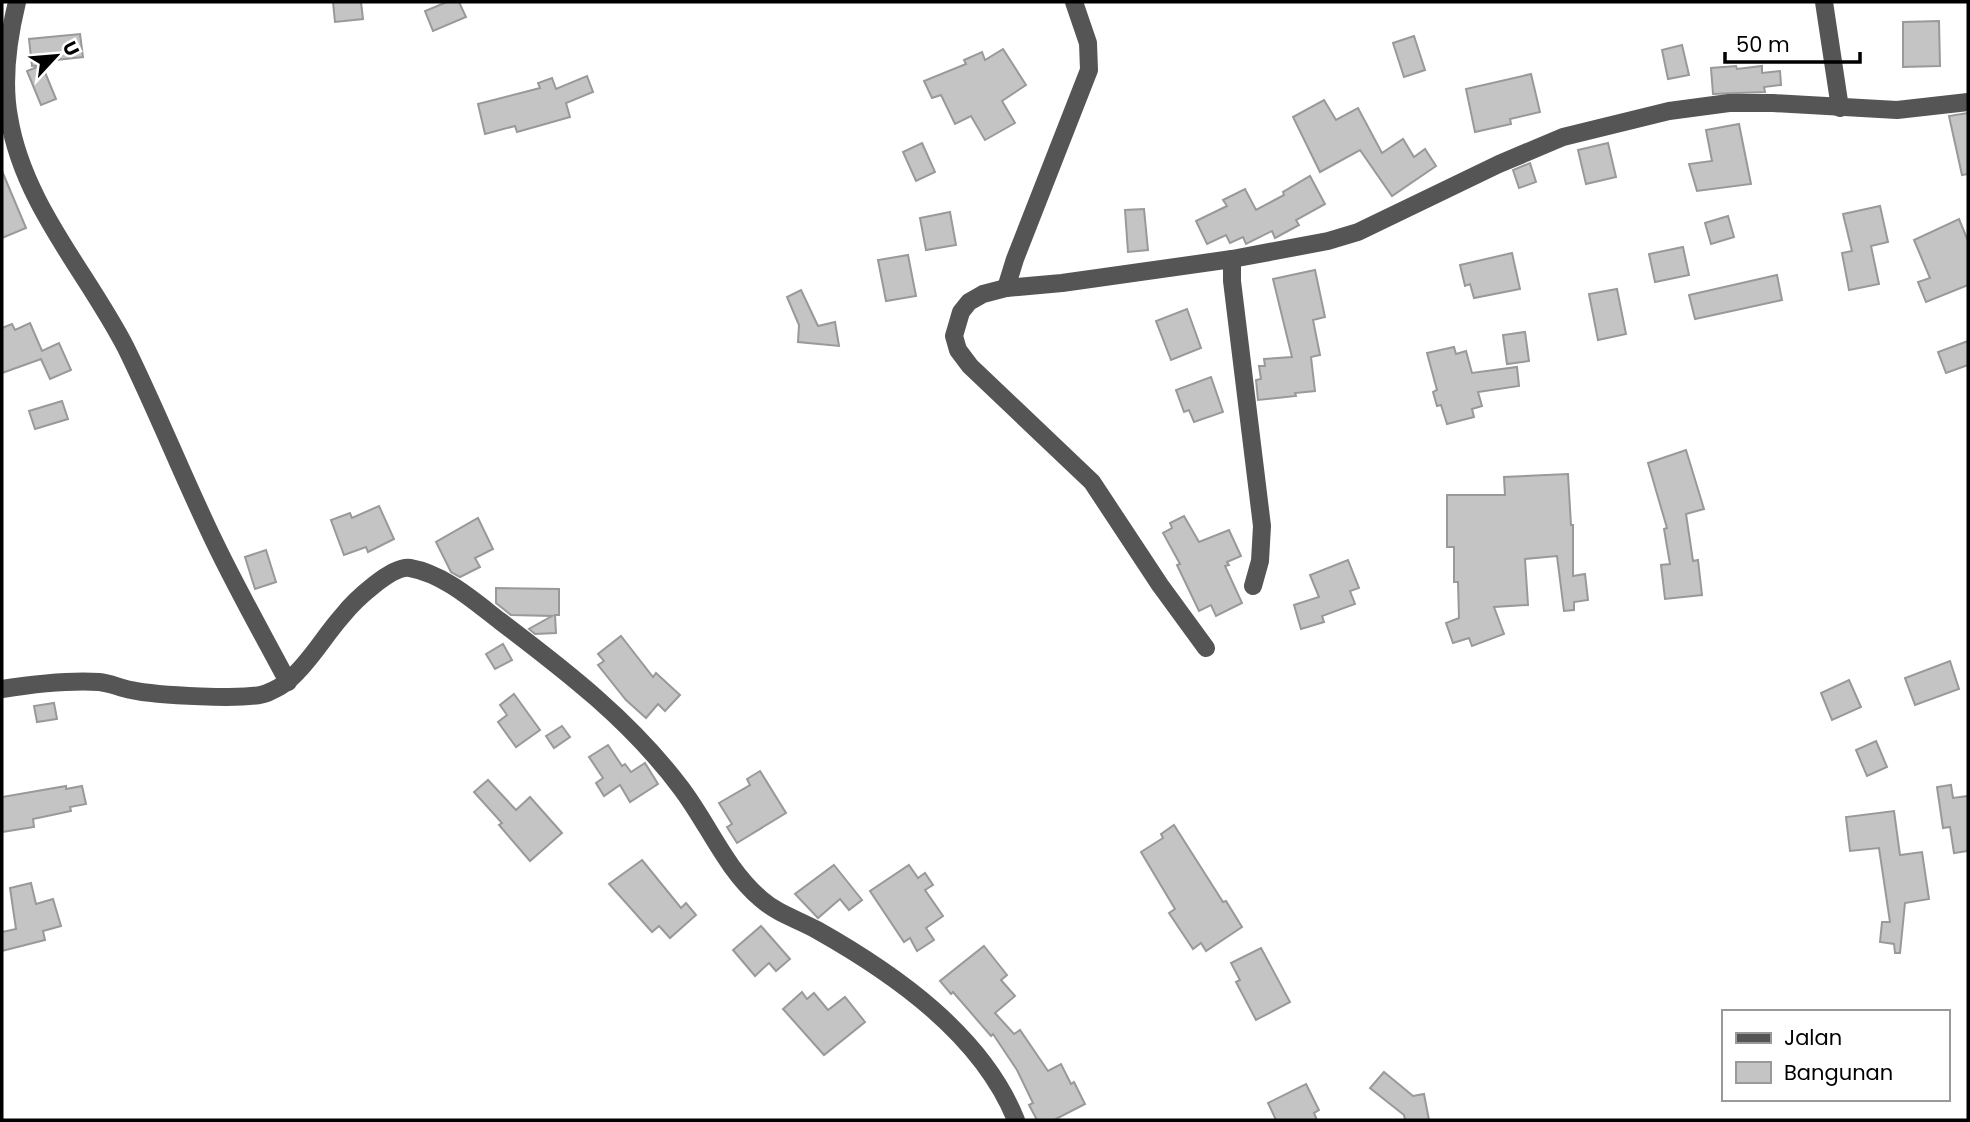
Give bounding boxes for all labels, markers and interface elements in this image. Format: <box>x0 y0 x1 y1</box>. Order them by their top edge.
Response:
north arrow <box>21 21 91 91</box>
scale bar <box>1725 21 1860 65</box>
text: 50 m <box>1736 30 1790 59</box>
text: U <box>56 37 86 61</box>
legend <box>1722 1010 1949 1101</box>
text: Jalan <box>1784 1023 1842 1052</box>
text: Bangunan <box>1784 1058 1893 1087</box>

